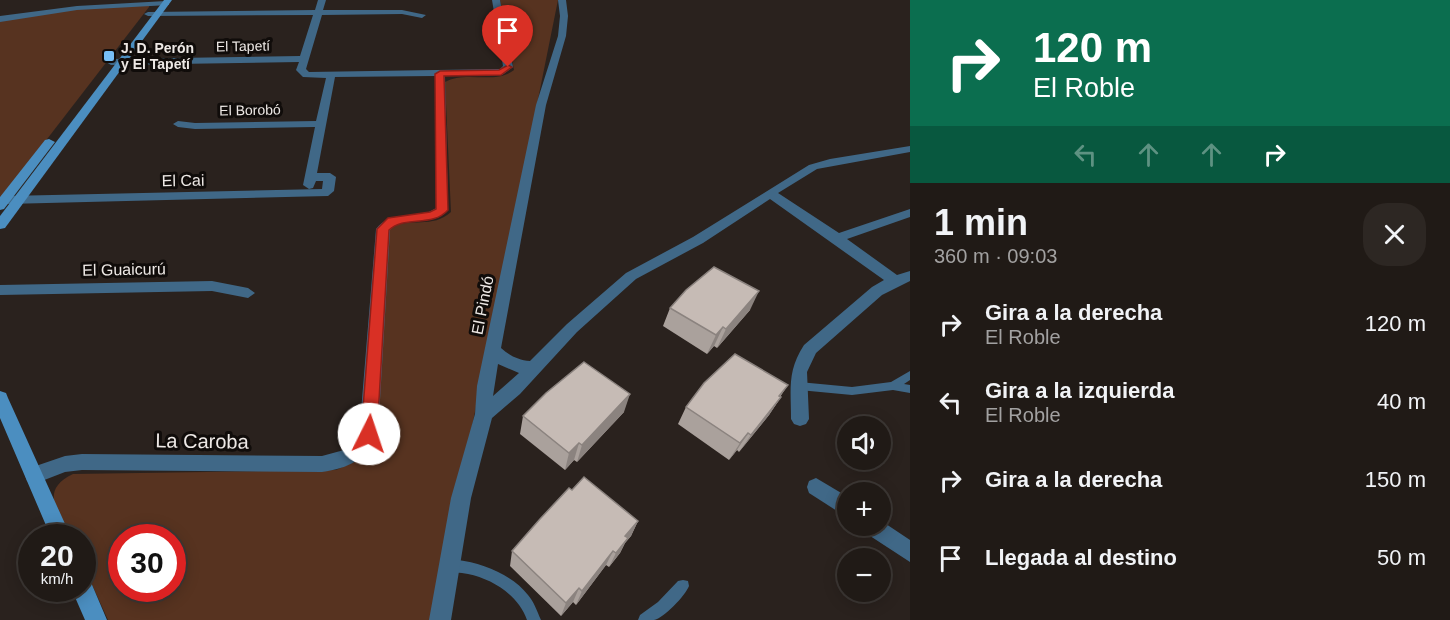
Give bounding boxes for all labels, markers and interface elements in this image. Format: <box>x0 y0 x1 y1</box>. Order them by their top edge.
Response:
pin <box>482 5 533 67</box>
icon: arrive <box>491 14 524 47</box>
icon: right <box>934 24 1012 102</box>
text: 120 m <box>1033 24 1152 71</box>
street label: El Tapetí <box>216 38 270 54</box>
place label: J. D. Perón y El Tapetí <box>121 40 194 72</box>
marker: J. D. Perón y El Tapetí <box>102 49 116 63</box>
text: El Roble <box>1033 73 1135 103</box>
street label: El Borobó <box>219 101 281 119</box>
icon: left <box>1069 138 1102 171</box>
icon: ahead <box>1132 138 1165 171</box>
icon: ahead <box>1195 138 1228 171</box>
icon: right <box>1258 138 1291 171</box>
street label: El Cai <box>162 172 204 189</box>
text: 1 min <box>934 202 1028 243</box>
button: close <box>1363 203 1426 266</box>
text: 360 m · 09:03 <box>934 245 1057 267</box>
street label: El Guaicurú <box>82 260 166 279</box>
street label: El Pindó <box>468 274 497 336</box>
text: Gira a la derecha <box>985 300 1162 325</box>
icon: right <box>934 308 967 341</box>
text: 120 m <box>1365 311 1426 336</box>
text: El Roble <box>985 326 1061 348</box>
text: Gira a la izquierda <box>985 378 1175 403</box>
icon: left <box>934 386 967 419</box>
text: 40 m <box>1377 389 1426 414</box>
position arrow <box>337 402 401 466</box>
text: El Roble <box>985 404 1061 426</box>
map controls <box>837 416 891 602</box>
button: sound <box>837 416 891 470</box>
street label: La Caroba <box>155 429 250 453</box>
icon: right <box>934 464 967 497</box>
text: Gira a la derecha <box>985 467 1162 492</box>
text: 150 m <box>1365 467 1426 492</box>
button: + <box>837 482 891 536</box>
speed limit sign: 30 <box>108 524 186 602</box>
text: 20 <box>40 539 74 572</box>
icon: arrive <box>934 542 967 575</box>
text: Llegada al destino <box>985 545 1177 570</box>
text: 50 m <box>1377 545 1426 570</box>
button: − <box>837 548 891 602</box>
text: km/h <box>41 570 73 587</box>

